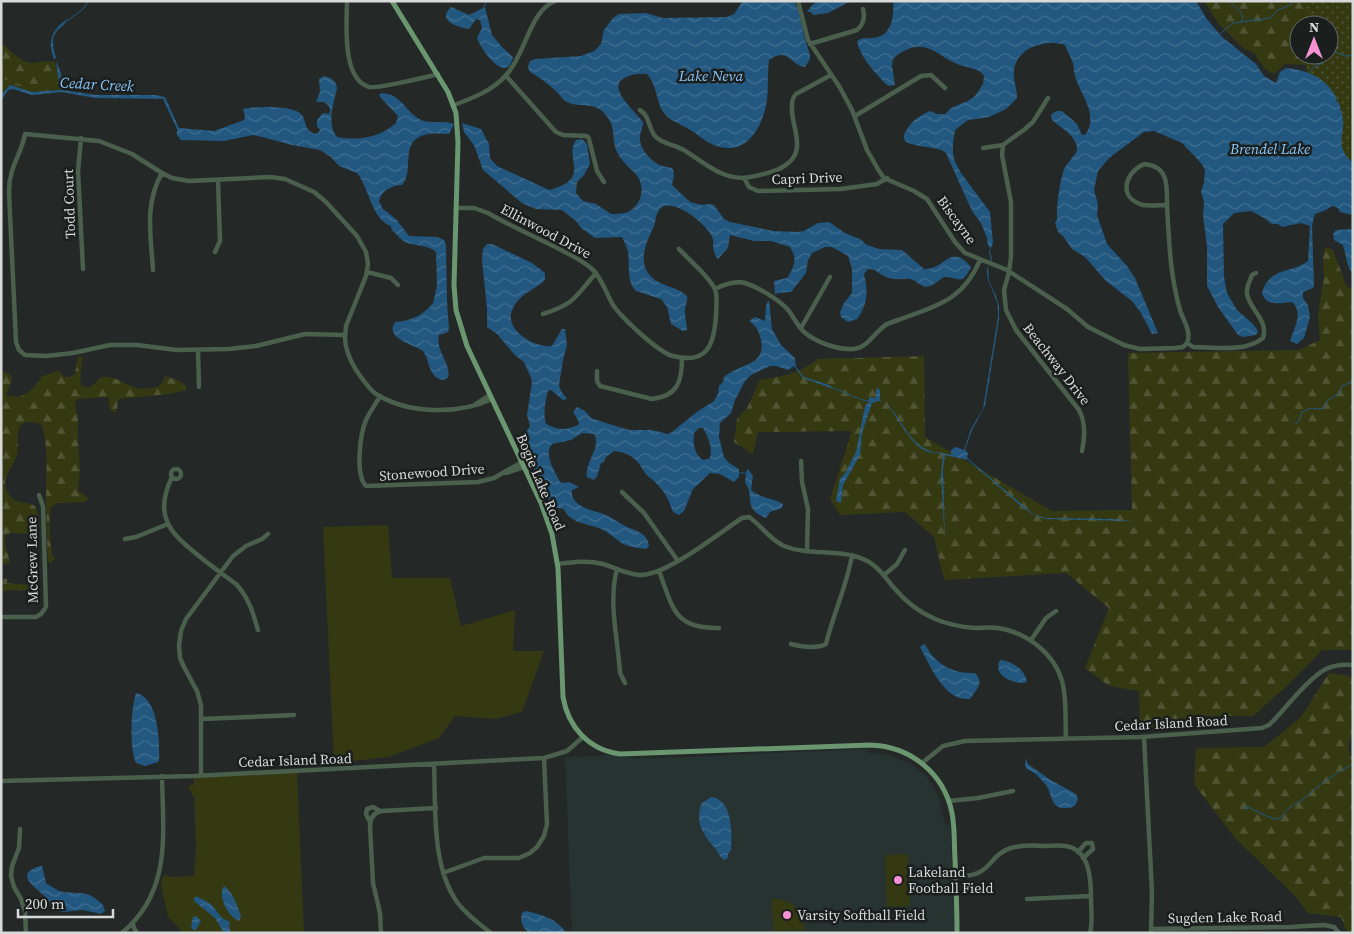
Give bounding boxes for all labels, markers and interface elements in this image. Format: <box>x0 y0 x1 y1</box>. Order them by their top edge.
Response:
north arrow <box>1289 15 1339 65</box>
text: N <box>1309 17 1319 37</box>
water label: Lake Neva <box>678 65 743 86</box>
water label: Cedar Creek <box>60 72 135 96</box>
water label: Brendel Lake <box>1229 138 1310 159</box>
street label: Capri Drive <box>771 167 843 189</box>
street label: Todd Court <box>58 168 80 239</box>
street label: Biscayne <box>933 192 981 248</box>
street label: Ellinwood Drive <box>497 199 595 263</box>
street label: Beachway Drive <box>1019 319 1095 409</box>
street label: Bogie Lake Road <box>512 431 570 534</box>
street label: Stonewood Drive <box>379 458 485 486</box>
street label: McGrew Lane <box>21 517 43 603</box>
street label: Cedar Island Road <box>1114 710 1228 736</box>
street label: Cedar Island Road <box>238 748 352 772</box>
place label: Lakeland Football Field <box>908 862 993 898</box>
marker: Lakeland Football Field <box>892 874 904 886</box>
scale bar <box>18 886 112 918</box>
text: 200 m <box>25 893 65 914</box>
place label: Varsity Softball Field <box>797 905 925 925</box>
street label: Sugden Lake Road <box>1168 906 1282 928</box>
marker: Varsity Softball Field <box>781 909 793 921</box>

